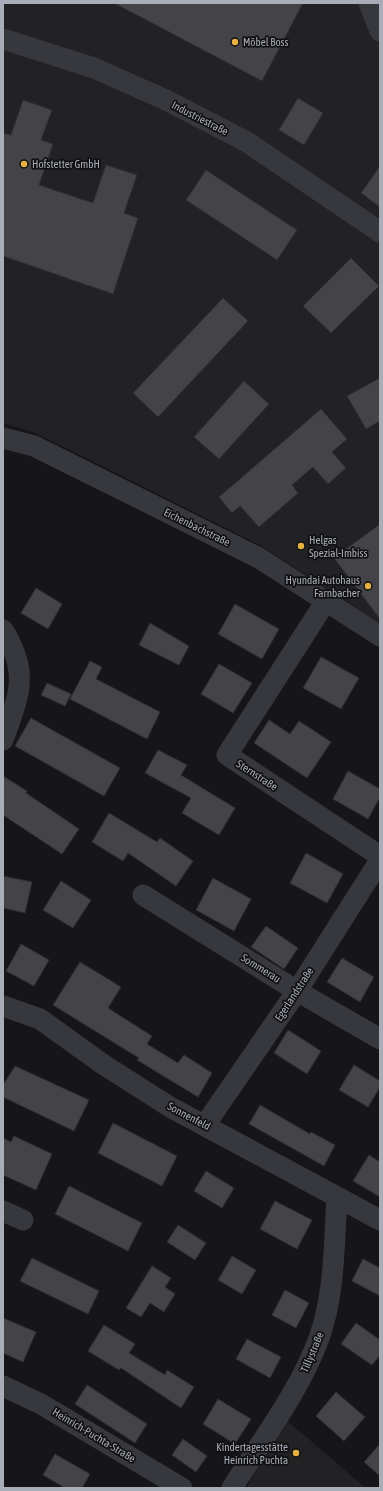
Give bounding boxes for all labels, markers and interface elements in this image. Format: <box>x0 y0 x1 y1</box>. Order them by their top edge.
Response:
place label: Möbel Boss <box>243 36 288 48</box>
marker: Möbel Boss <box>230 37 240 47</box>
street label: Industriestraße <box>170 99 230 137</box>
place label: Hofstetter GmbH <box>32 158 100 170</box>
marker: Hofstetter GmbH <box>19 159 29 169</box>
street label: Eichenbachstraße <box>162 506 232 548</box>
place label: Helgas Spezial-Imbiss <box>309 534 367 559</box>
marker: Helgas Spezial-Imbiss <box>296 541 306 551</box>
place label: Hyundai Autohaus Farnbacher <box>285 574 361 599</box>
marker: Hyundai Autohaus Farnbacher <box>363 581 373 591</box>
street label: Sternstraße <box>234 757 280 793</box>
street label: Sommerau <box>239 951 283 985</box>
street label: Egerlandstraße <box>272 965 316 1023</box>
street label: Sonnenfeld <box>166 1100 212 1132</box>
street label: Tillystraße <box>298 1330 326 1374</box>
street label: Heinrich-Puchta-Straße <box>50 1406 138 1464</box>
place label: Kindertagesstätte Heinrich Puchta <box>216 1441 288 1466</box>
marker: Kindertagesstätte Heinrich Puchta <box>291 1448 301 1458</box>

